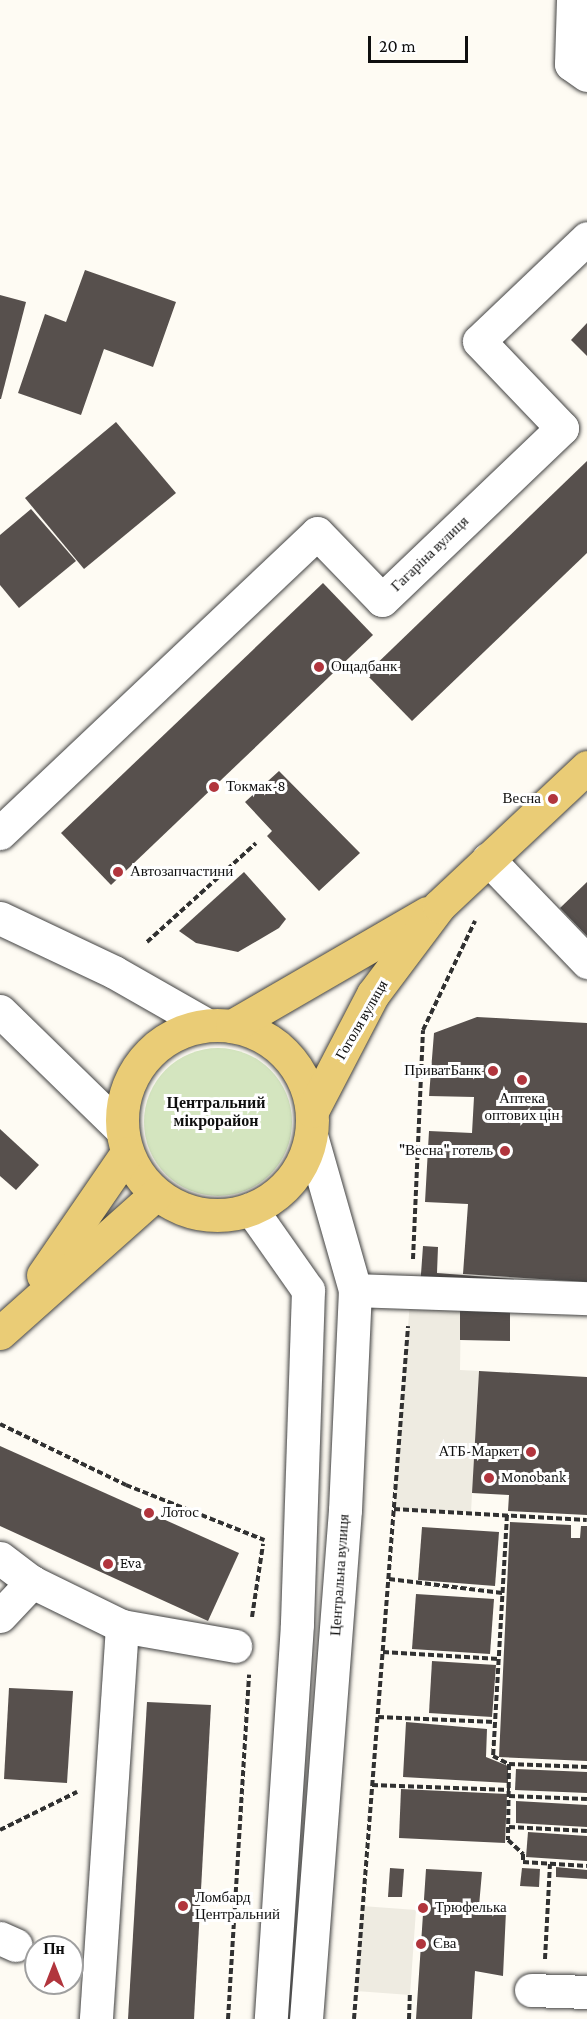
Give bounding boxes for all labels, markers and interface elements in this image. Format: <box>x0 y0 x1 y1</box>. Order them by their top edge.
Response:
scale bar <box>371 24 472 62</box>
text: 20 m <box>379 36 416 56</box>
street label: Гагаріна вулиця <box>388 513 472 595</box>
place label: Ощадбанк <box>331 658 397 676</box>
marker: Ощадбанк <box>312 660 326 674</box>
place label: Токмак-8 <box>226 778 286 796</box>
marker: Токмак-8 <box>207 780 221 794</box>
place label: Весна <box>503 790 541 808</box>
marker: Весна <box>546 792 560 806</box>
place label: Автозапчастини <box>130 863 233 881</box>
marker: Автозапчастини <box>111 865 125 879</box>
street label: Гоголя вулиця <box>332 977 392 1063</box>
place label: ПриватБанк <box>404 1062 481 1080</box>
marker: ПриватБанк <box>486 1064 500 1078</box>
marker: Аптека оптових цін <box>515 1073 529 1087</box>
place label: Аптека оптових цін <box>484 1089 560 1124</box>
district label: Центральний мікрорайон <box>167 1093 265 1131</box>
place label: "Весна" готель <box>399 1142 493 1160</box>
marker: "Весна" готель <box>498 1144 512 1158</box>
place label: АТБ-Маркет <box>439 1443 519 1461</box>
marker: АТБ-Маркет <box>524 1445 538 1459</box>
place label: Monobank <box>501 1469 566 1487</box>
marker: Monobank <box>482 1471 496 1485</box>
place label: Лотос <box>161 1504 199 1522</box>
marker: Лотос <box>142 1506 156 1520</box>
street label: Центральна вулиця <box>327 1513 353 1637</box>
place label: Eva <box>120 1555 142 1573</box>
marker: Eva <box>101 1557 115 1571</box>
place label: Ломбард Центральний <box>195 1888 280 1923</box>
marker: Ломбард Центральний <box>176 1899 190 1913</box>
place label: Трюфелька <box>435 1899 507 1917</box>
marker: Трюфелька <box>416 1901 430 1915</box>
north arrow <box>24 1935 84 1995</box>
place label: Єва <box>433 1935 456 1953</box>
marker: Єва <box>414 1937 428 1951</box>
text: Пн <box>43 1940 65 1957</box>

